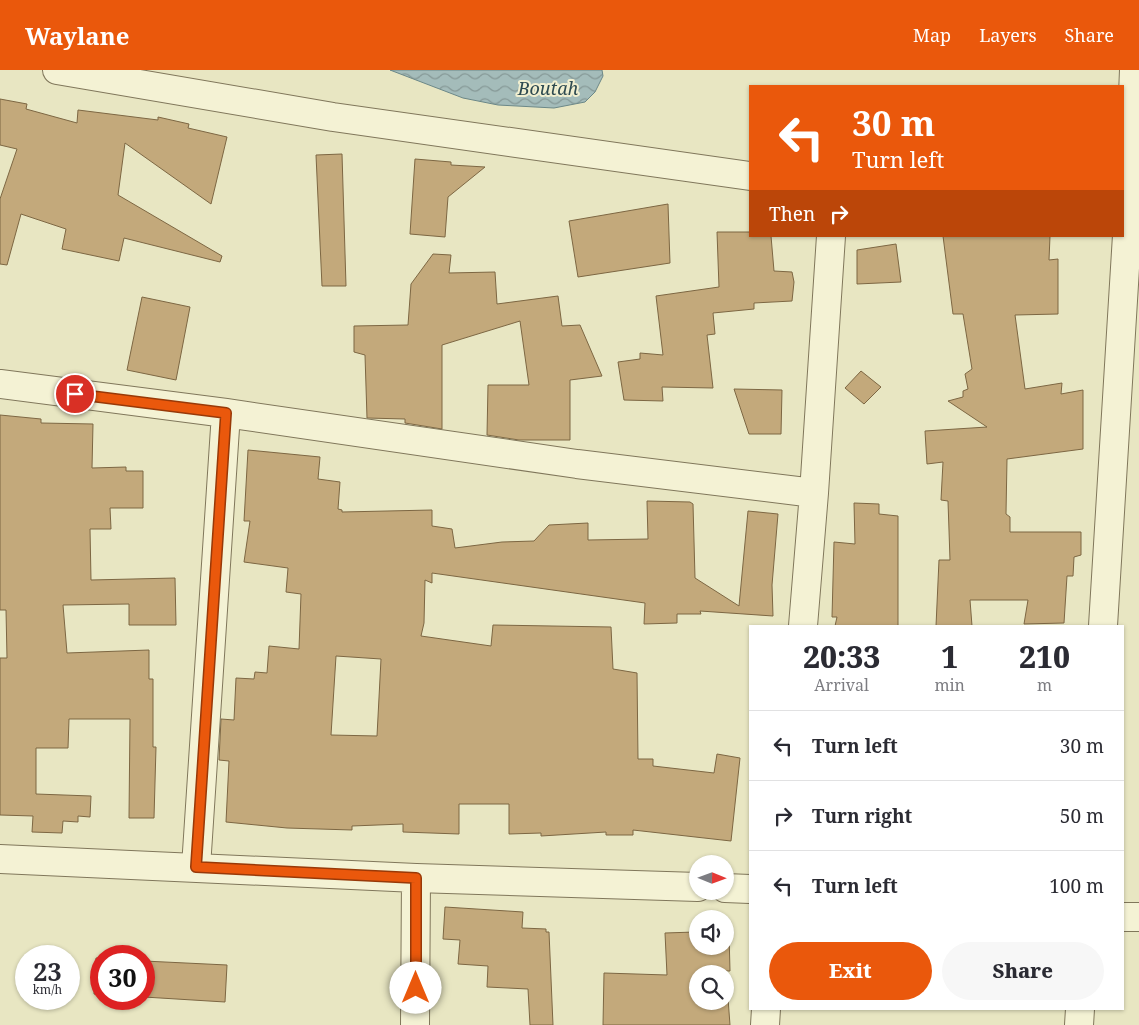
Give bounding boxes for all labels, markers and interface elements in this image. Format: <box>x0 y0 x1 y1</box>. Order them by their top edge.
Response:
text: Waylane <box>25 19 129 52</box>
text: Map <box>913 23 951 47</box>
text: Layers <box>979 23 1037 47</box>
text: Share <box>1065 23 1114 47</box>
water label: Boutah <box>517 76 579 100</box>
text: 30 m <box>852 99 935 146</box>
icon: left <box>769 105 834 170</box>
text: Turn left <box>852 144 944 174</box>
icon: right <box>825 200 853 228</box>
text: Then <box>769 201 815 227</box>
pin <box>54 373 96 415</box>
icon: arrive <box>61 380 89 408</box>
text: 20:33 <box>803 636 880 677</box>
text: 1 <box>941 636 958 677</box>
text: 210 <box>1019 636 1070 677</box>
text: Arrival <box>814 674 869 696</box>
text: min <box>934 674 965 696</box>
text: m <box>1037 674 1052 696</box>
icon: left <box>769 732 797 760</box>
text: Turn left <box>812 733 898 759</box>
text: 30 m <box>1060 733 1104 759</box>
icon: right <box>769 802 797 830</box>
text: Turn right <box>812 803 912 829</box>
text: 50 m <box>1060 803 1104 829</box>
north arrow <box>689 855 734 900</box>
map controls <box>689 855 734 1010</box>
icon: left <box>769 872 797 900</box>
text: Turn left <box>812 873 898 899</box>
text: 100 m <box>1049 873 1104 899</box>
button: sound <box>689 910 734 955</box>
button: Exit <box>769 942 932 1000</box>
button: Share <box>942 942 1104 1000</box>
speed limit sign: 30 <box>90 945 155 1010</box>
text: 23 <box>33 954 62 988</box>
position arrow <box>389 961 441 1013</box>
button: search <box>689 965 734 1010</box>
text: km/h <box>33 981 62 998</box>

